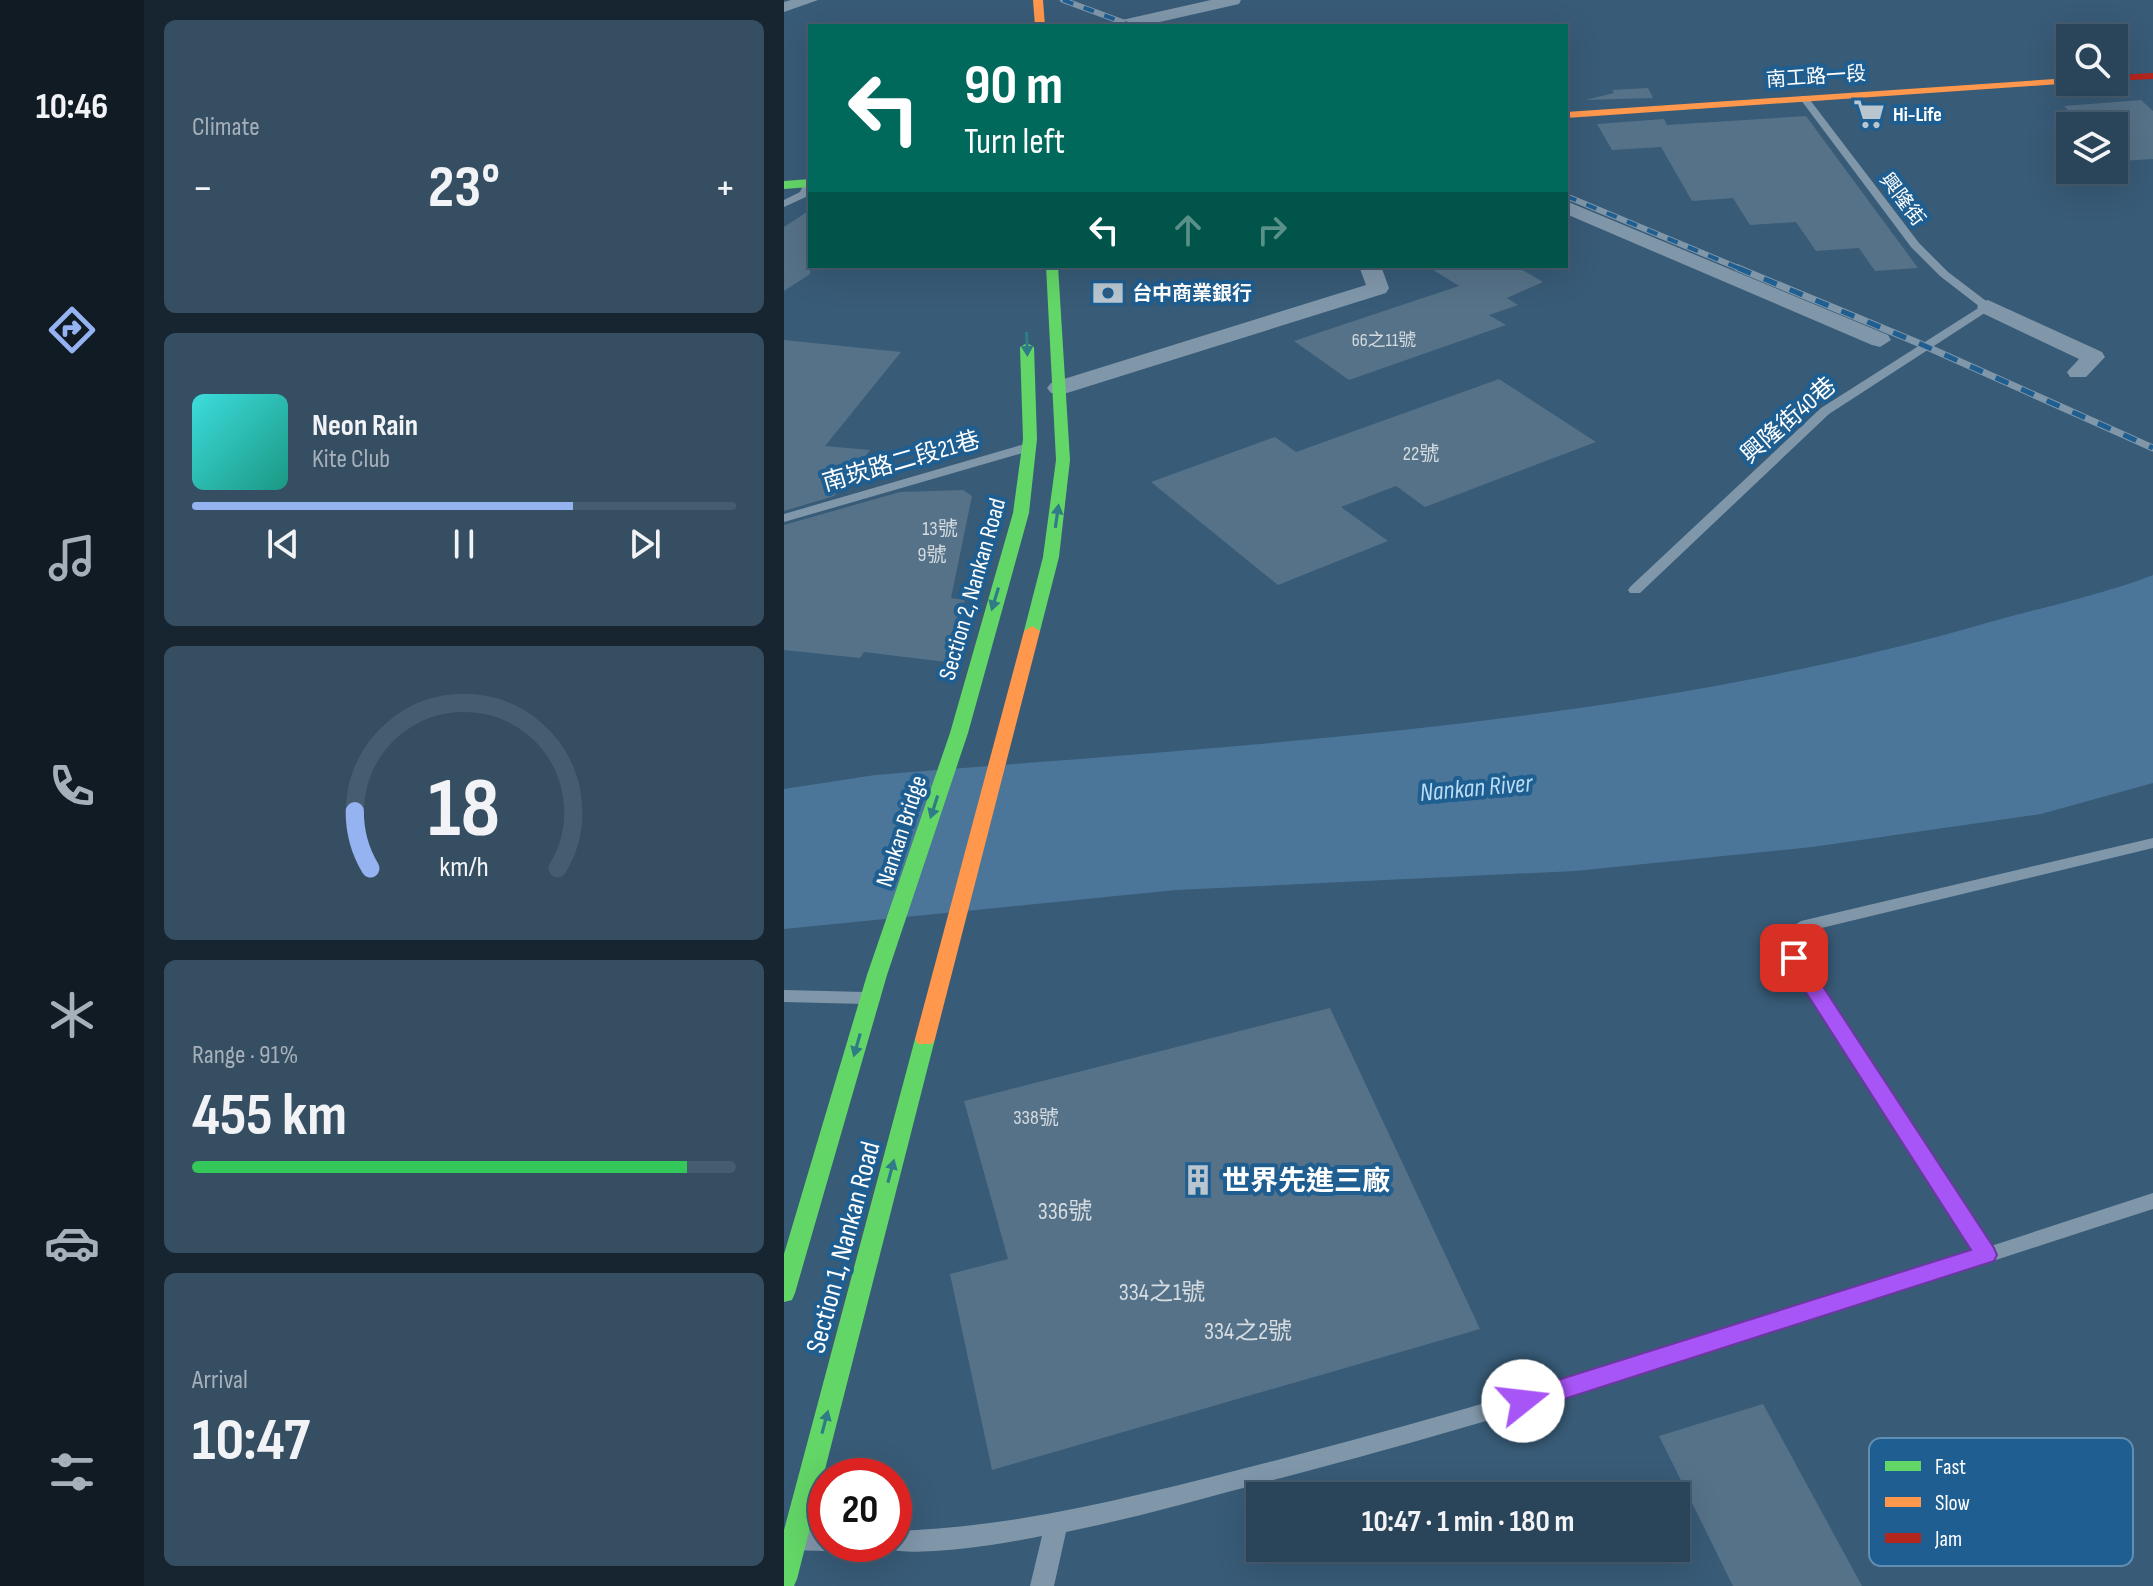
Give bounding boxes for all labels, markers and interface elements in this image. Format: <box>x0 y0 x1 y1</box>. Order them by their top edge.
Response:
map controls <box>2056 24 2128 184</box>
button: search <box>2056 24 2128 96</box>
text: 90 m <box>964 53 1063 120</box>
icon: left <box>832 56 936 160</box>
street label: 南工路一段 <box>1765 62 1867 92</box>
text: 10:46 <box>36 86 108 129</box>
supermarket icon: Hi-Life <box>1852 97 1886 131</box>
place label: Hi-Life <box>1893 103 1942 127</box>
text: Climate <box>192 112 260 143</box>
button: layers <box>2056 112 2128 184</box>
text: Turn left <box>964 121 1065 164</box>
text: 23° <box>428 152 500 224</box>
text: − <box>192 162 214 215</box>
text: + <box>714 162 736 215</box>
street label: 興隆街 <box>1875 168 1930 231</box>
icon: left <box>1082 208 1126 252</box>
icon: ahead <box>1166 208 1210 252</box>
icon: right <box>1250 208 1294 252</box>
bank icon: 台中商業銀行 <box>1091 276 1125 310</box>
place label: 台中商業銀行 <box>1132 282 1252 306</box>
icon: directions <box>44 302 100 358</box>
house number: 66之11號 <box>1352 330 1416 351</box>
one-way arrow <box>1020 332 1033 357</box>
street label: 興隆街40巷 <box>1735 371 1842 470</box>
text: Neon Rain <box>312 408 418 444</box>
street label: 南崁路二段21巷 <box>819 425 983 498</box>
house number: 22號 <box>1403 442 1439 466</box>
text: Kite Club <box>312 444 390 475</box>
street label: Section 2, Nankan Road <box>933 495 1012 683</box>
one-way arrow <box>1051 503 1064 528</box>
house number: 13號 <box>922 517 958 541</box>
icon: previous <box>261 522 305 566</box>
icon: pause <box>442 522 486 566</box>
icon: next <box>623 522 667 566</box>
icon: music <box>44 530 100 586</box>
house number: 9號 <box>918 543 946 567</box>
one-way arrow <box>988 588 1001 612</box>
icon: phone <box>44 758 100 814</box>
text: 18 <box>428 760 500 860</box>
water label: Nankan River <box>1419 768 1535 809</box>
street label: Nankan Bridge <box>870 772 933 891</box>
one-way arrow <box>928 795 940 819</box>
text: km/h <box>439 850 489 885</box>
pin <box>1760 924 1828 992</box>
icon: arrive <box>1772 936 1816 980</box>
icon: climate <box>44 987 100 1043</box>
one-way arrow <box>850 1033 863 1057</box>
text: Range · 91% <box>192 1040 298 1071</box>
text: 455 km <box>192 1080 347 1152</box>
house number: 338號 <box>1013 1106 1059 1130</box>
street label: Section 1, Nankan Road <box>799 1138 888 1357</box>
one-way arrow <box>885 1158 897 1183</box>
building icon: 世界先進三廠 <box>1181 1163 1215 1197</box>
place label: 世界先進三廠 <box>1222 1165 1390 1198</box>
house number: 336號 <box>1038 1197 1092 1226</box>
icon: car <box>44 1215 100 1271</box>
house number: 334之1號 <box>1119 1278 1205 1307</box>
house number: 334之2號 <box>1204 1317 1292 1346</box>
position arrow <box>1481 1359 1565 1443</box>
text: Arrival <box>192 1365 248 1396</box>
text: 10:47 <box>192 1405 310 1477</box>
one-way arrow <box>819 1410 832 1434</box>
legend <box>1869 1438 2133 1566</box>
icon: filters <box>44 1444 100 1500</box>
text: Fast <box>1935 1454 1966 1481</box>
speed limit sign: 20 <box>808 1458 912 1562</box>
text: Slow <box>1935 1490 1970 1517</box>
text: 10:47 · 1 min · 180 m <box>1362 1504 1574 1540</box>
text: Jam <box>1934 1526 1962 1553</box>

